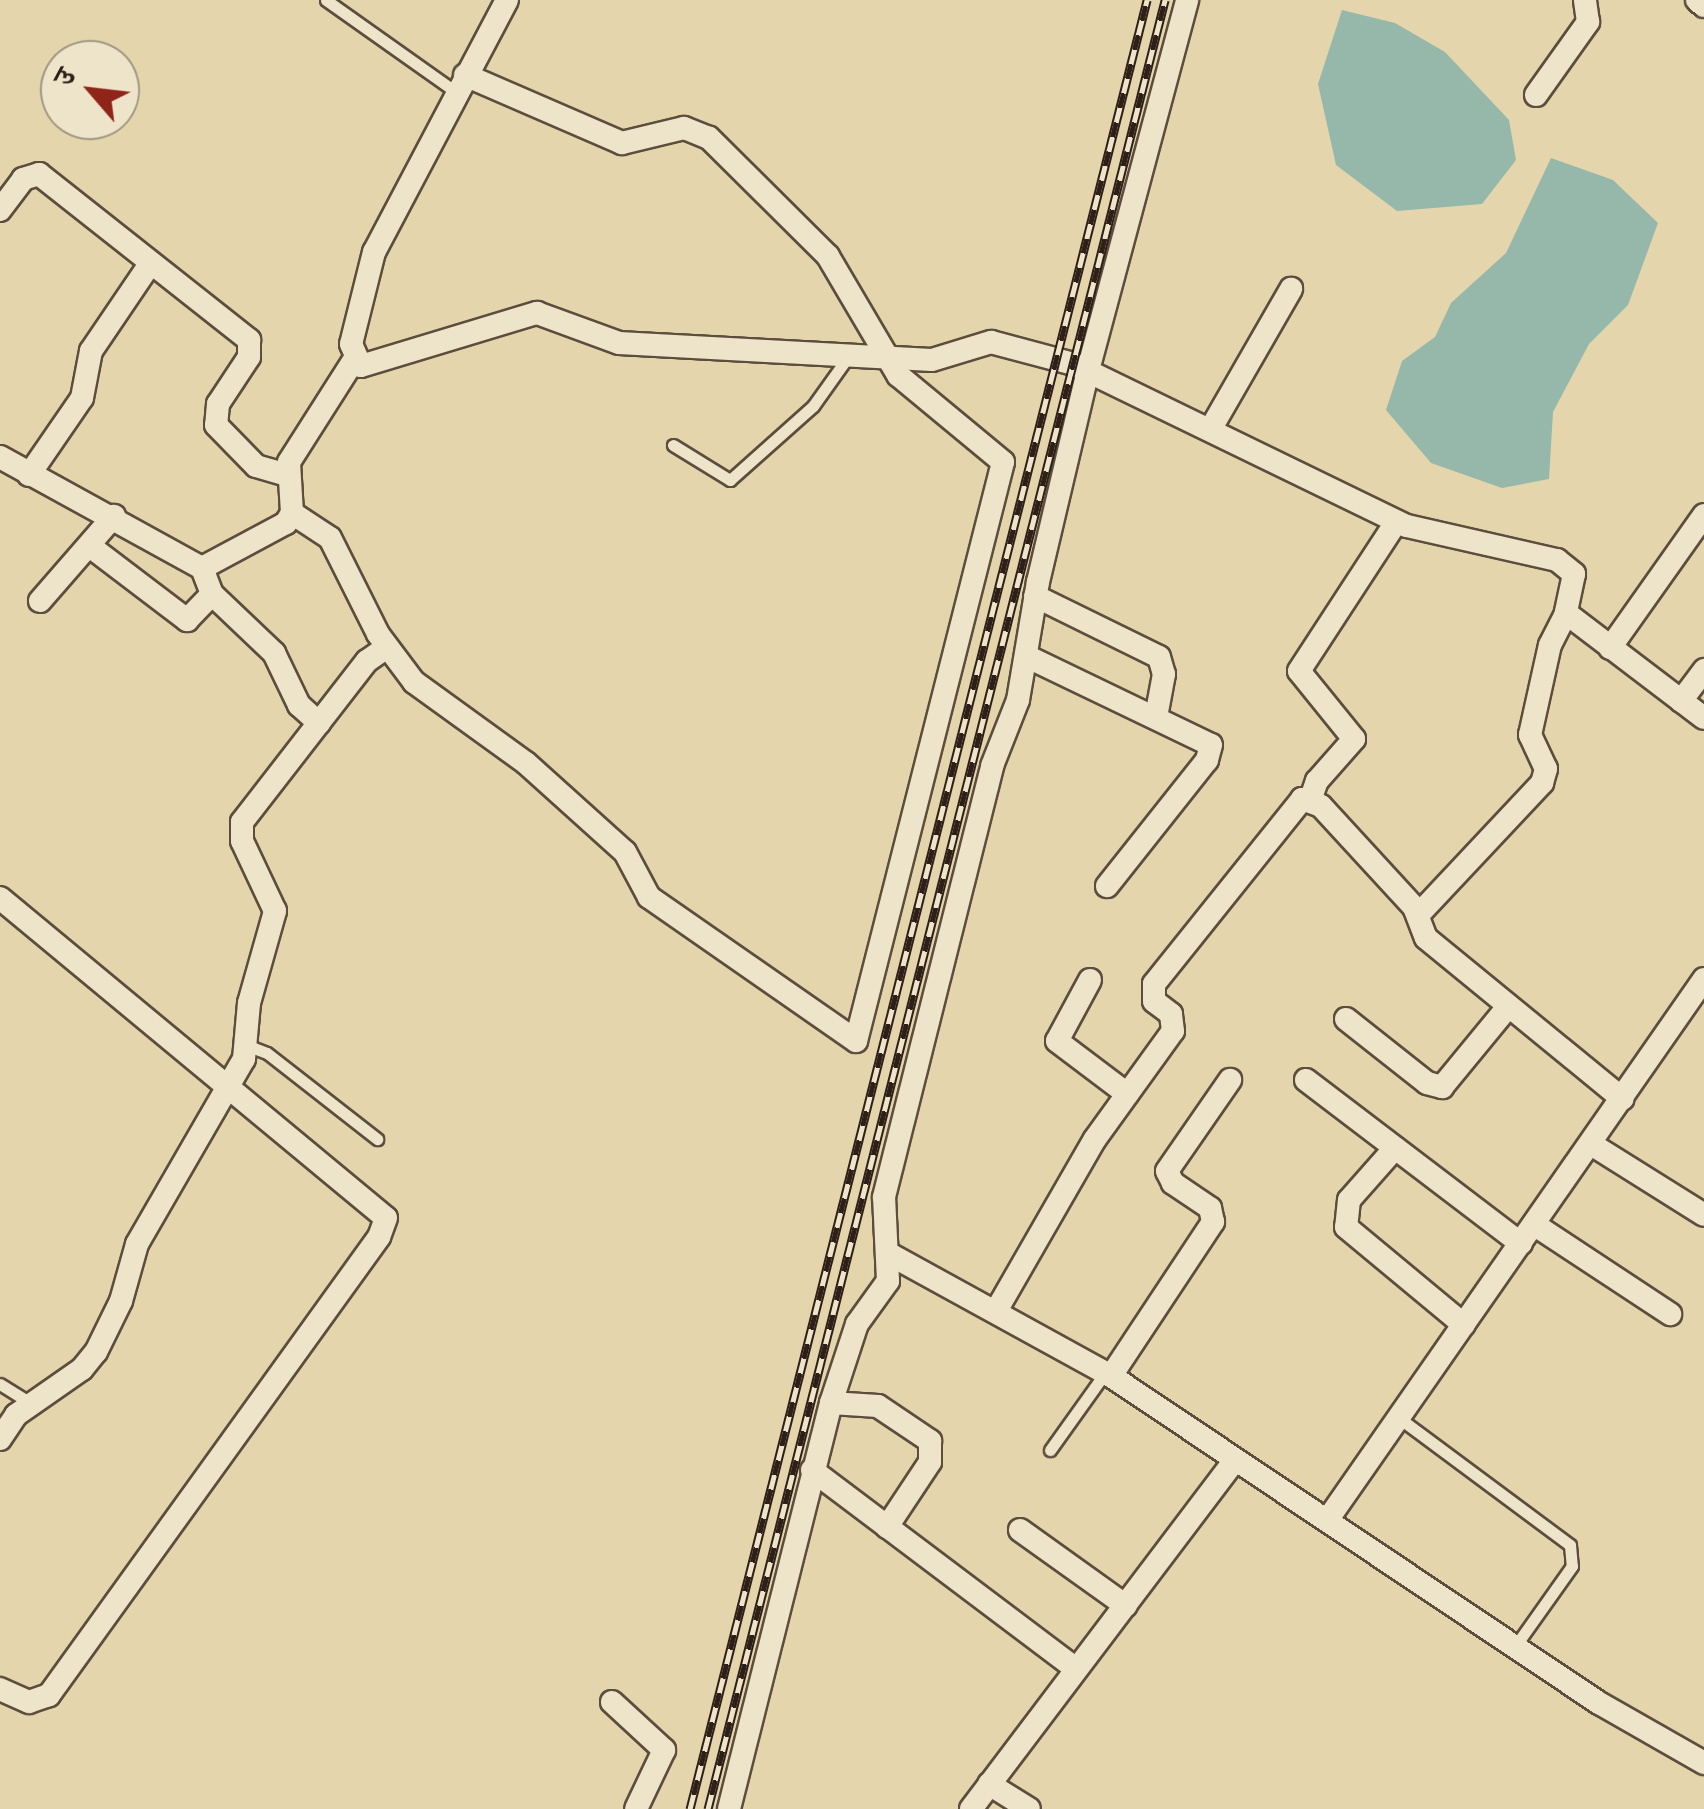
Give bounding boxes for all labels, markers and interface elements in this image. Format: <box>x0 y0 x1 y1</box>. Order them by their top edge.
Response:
north arrow <box>40 40 140 140</box>
text: उ <box>45 62 85 92</box>

